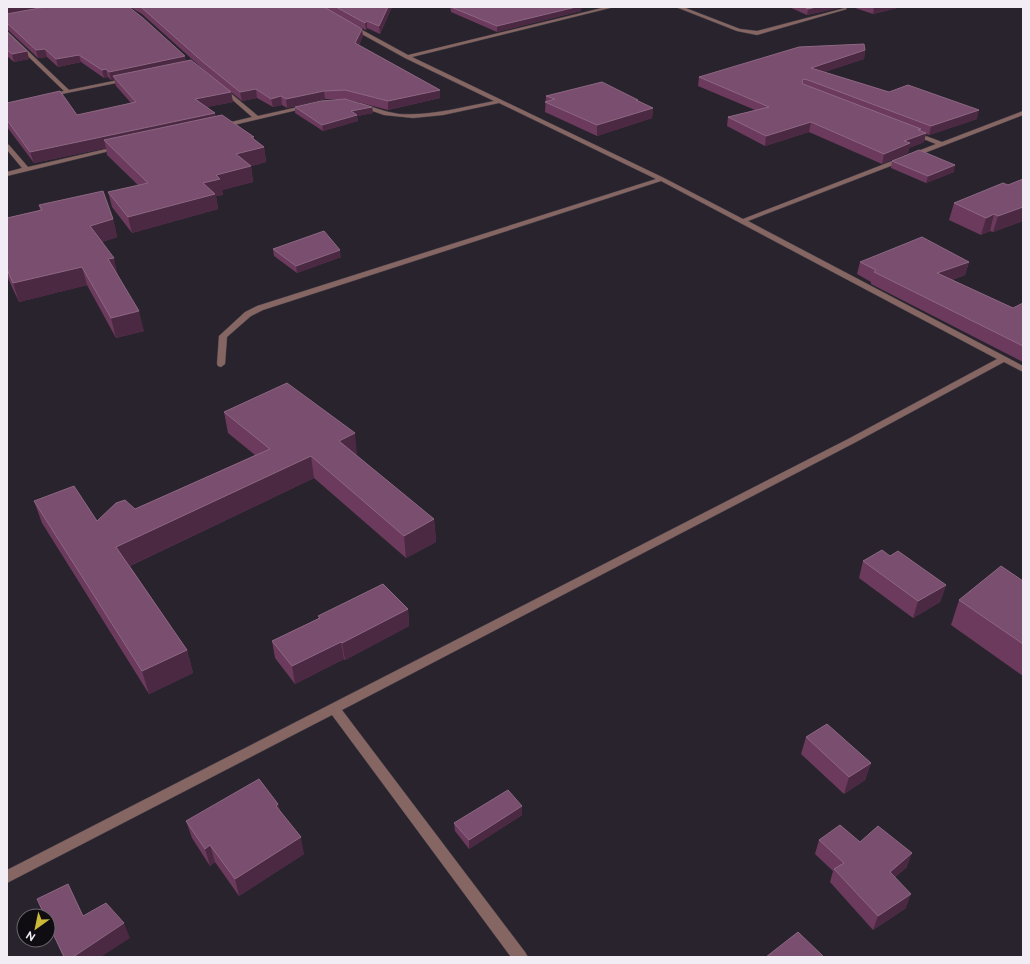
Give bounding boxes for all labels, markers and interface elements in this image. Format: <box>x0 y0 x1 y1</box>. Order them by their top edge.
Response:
north arrow <box>16 908 56 948</box>
text: N <box>24 928 38 944</box>

